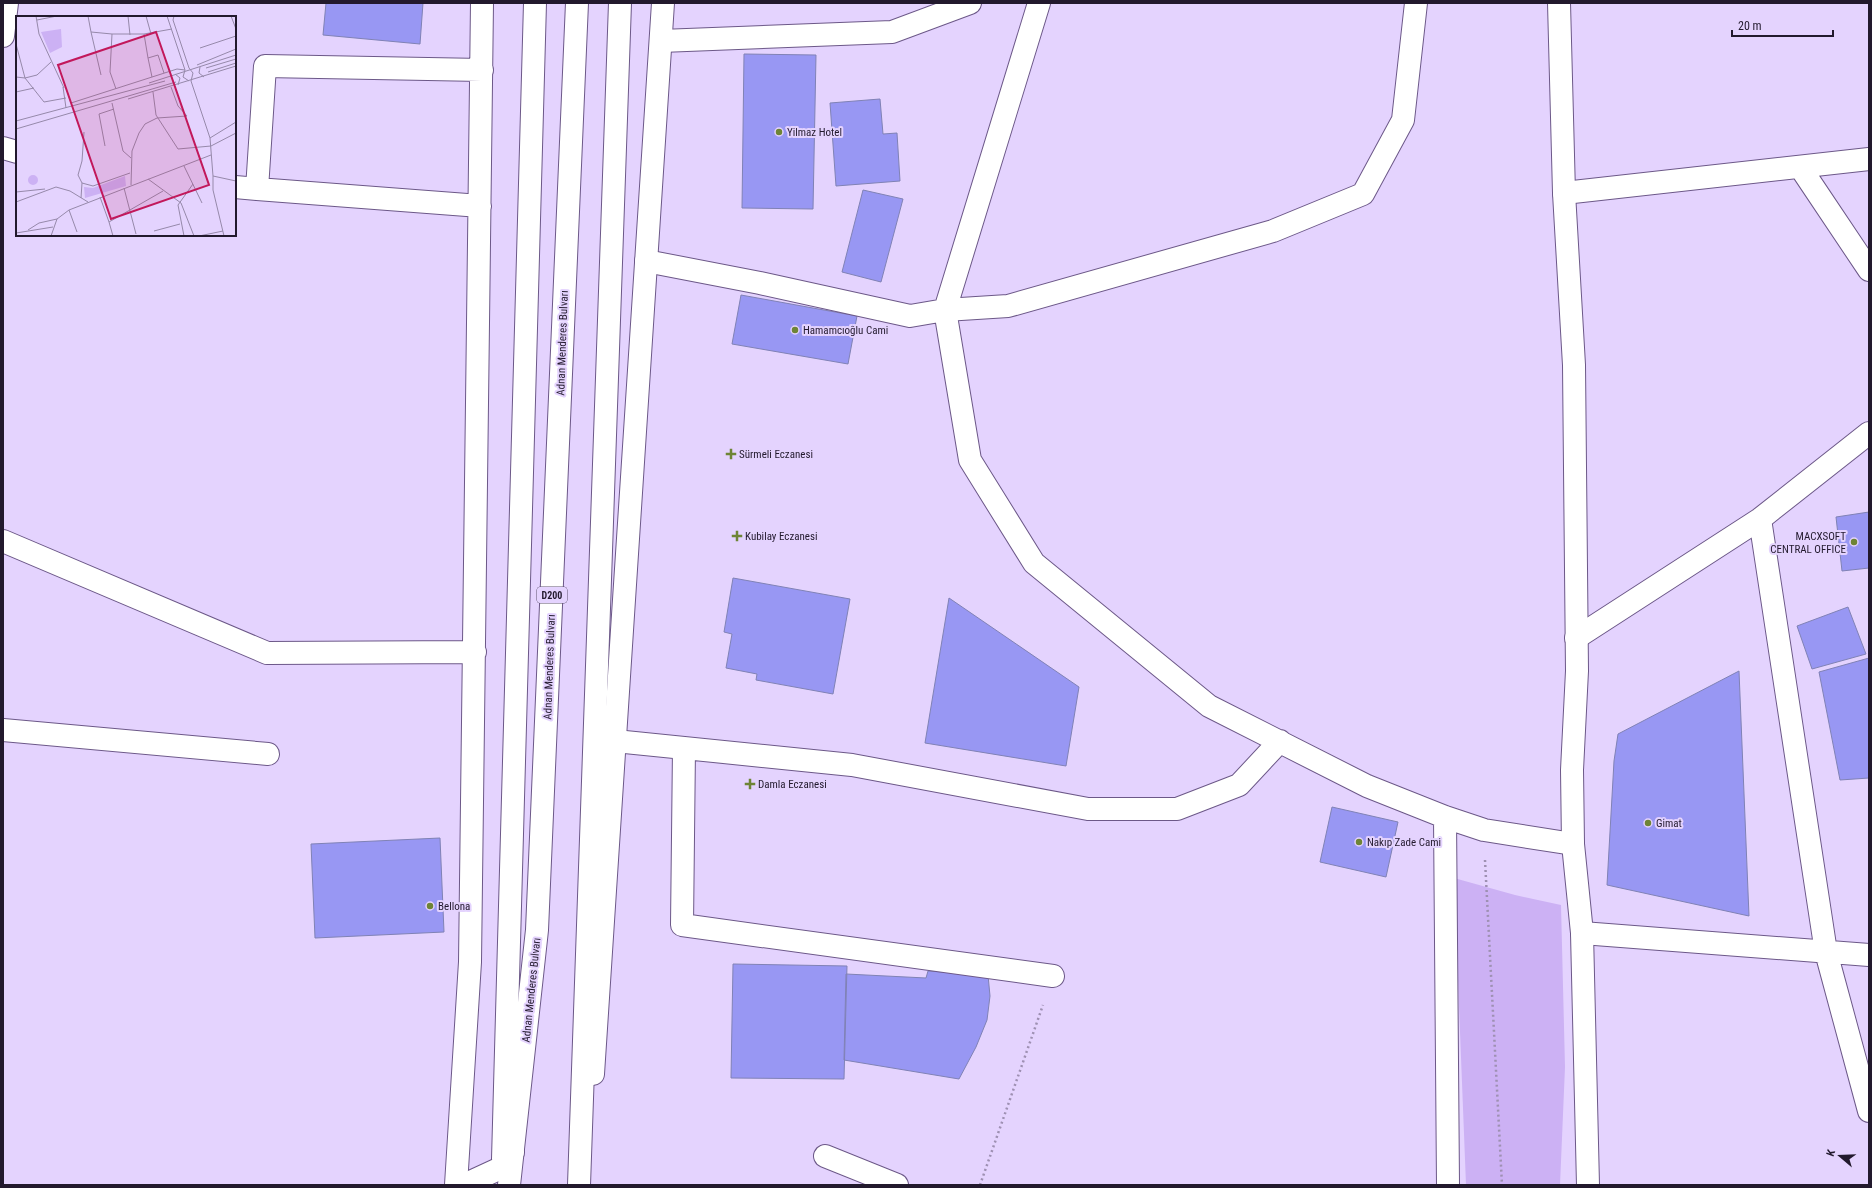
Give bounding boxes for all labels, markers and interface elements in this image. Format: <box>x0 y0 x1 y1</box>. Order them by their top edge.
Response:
scale bar <box>1732 12 1833 38</box>
inset map <box>16 16 236 236</box>
text: 20 m <box>1738 19 1762 33</box>
place label: Yilmaz Hotel <box>787 126 842 139</box>
marker: Yilmaz Hotel <box>774 127 784 137</box>
street label: Adnan Menderes Bulvarı <box>554 290 571 396</box>
place label: Hamamcıoğlu Cami <box>803 324 888 337</box>
marker: Hamamcıoğlu Cami <box>790 325 800 335</box>
place label: Sürmeli Eczanesi <box>739 448 813 461</box>
marker: Sürmeli Eczanesi <box>726 449 736 459</box>
place label: Kubilay Eczanesi <box>745 530 818 543</box>
place label: MACXSOFT CENTRAL OFFICE <box>1770 530 1847 556</box>
marker: Kubilay Eczanesi <box>732 531 742 541</box>
marker: MACXSOFT CENTRAL OFFICE <box>1849 537 1859 547</box>
road number: D200 <box>537 587 567 603</box>
street label: Adnan Menderes Bulvarı <box>541 614 558 720</box>
place label: Damla Eczanesi <box>758 778 827 791</box>
marker: Damla Eczanesi <box>745 779 755 789</box>
place label: Gimat <box>1656 817 1682 830</box>
marker: Gimat <box>1643 818 1653 828</box>
place label: Nakıp Zade Cami <box>1367 836 1441 849</box>
marker: Nakıp Zade Cami <box>1354 837 1364 847</box>
place label: Bellona <box>438 900 470 913</box>
marker: Bellona <box>425 901 435 911</box>
street label: Adnan Menderes Bulvarı <box>520 937 543 1043</box>
north arrow <box>1820 1136 1860 1176</box>
text: K <box>1824 1147 1838 1158</box>

